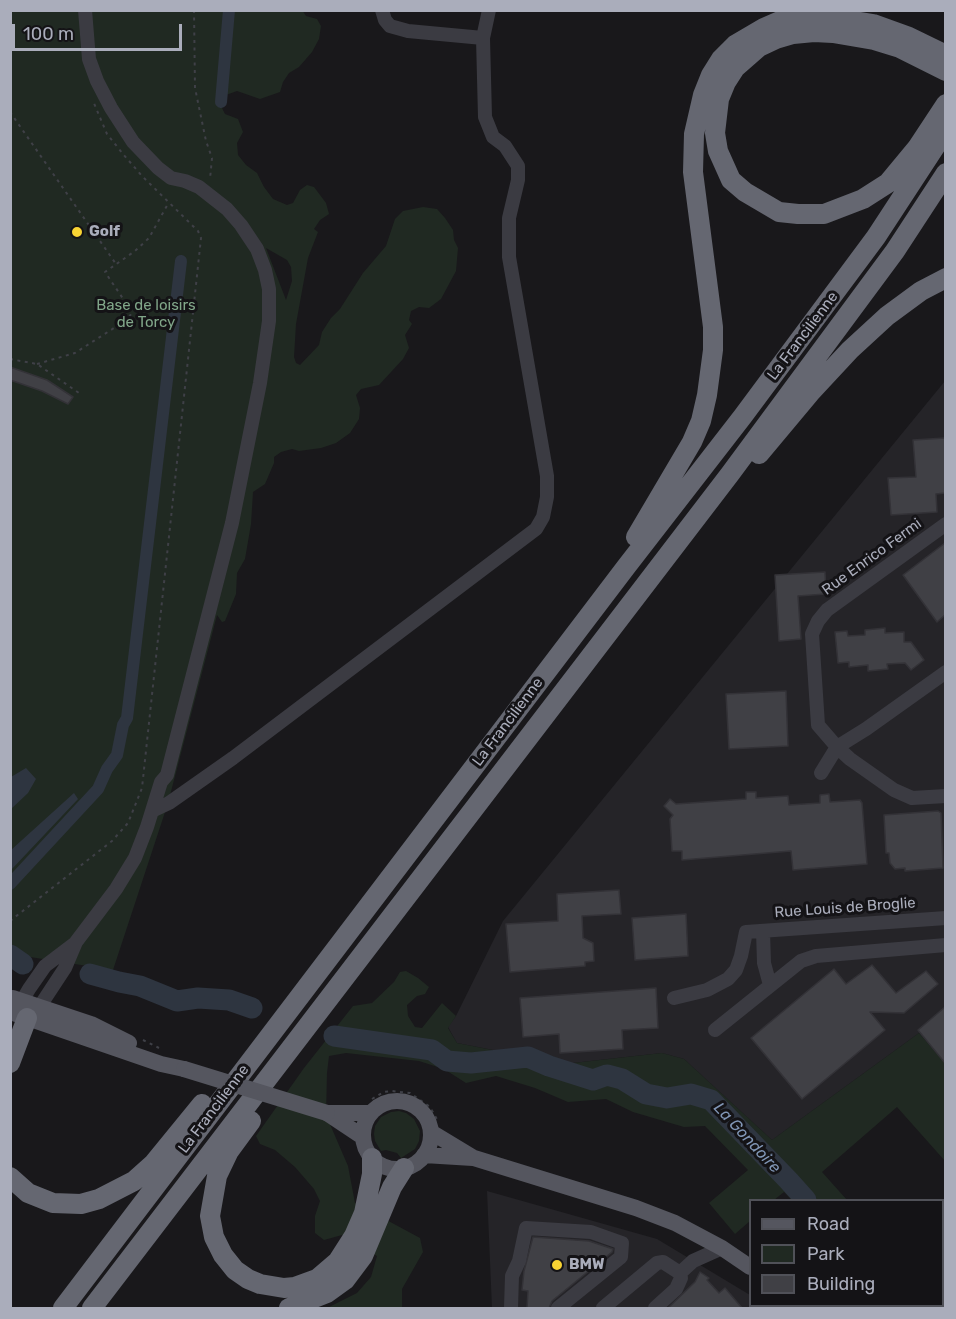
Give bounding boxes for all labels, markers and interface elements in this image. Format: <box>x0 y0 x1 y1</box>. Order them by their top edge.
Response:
scale bar <box>15 12 184 50</box>
text: 100 m <box>23 23 74 45</box>
place label: Golf <box>89 223 120 241</box>
marker: Golf <box>70 225 84 239</box>
street label: La Francilienne <box>764 288 842 384</box>
park label: Base de loisirs de Torcy <box>96 297 196 332</box>
street label: Rue Enrico Fermi <box>819 515 925 599</box>
street label: La Francilienne <box>469 674 547 770</box>
street label: Rue Louis de Broglie <box>774 894 916 922</box>
street label: La Francilienne <box>175 1061 253 1157</box>
water label: La Gondoire <box>709 1099 785 1177</box>
legend <box>749 1199 944 1307</box>
text: Road <box>807 1213 850 1235</box>
text: Park <box>807 1243 844 1265</box>
place label: BMW <box>569 1256 604 1274</box>
marker: BMW <box>550 1258 564 1272</box>
text: Building <box>807 1273 875 1295</box>

